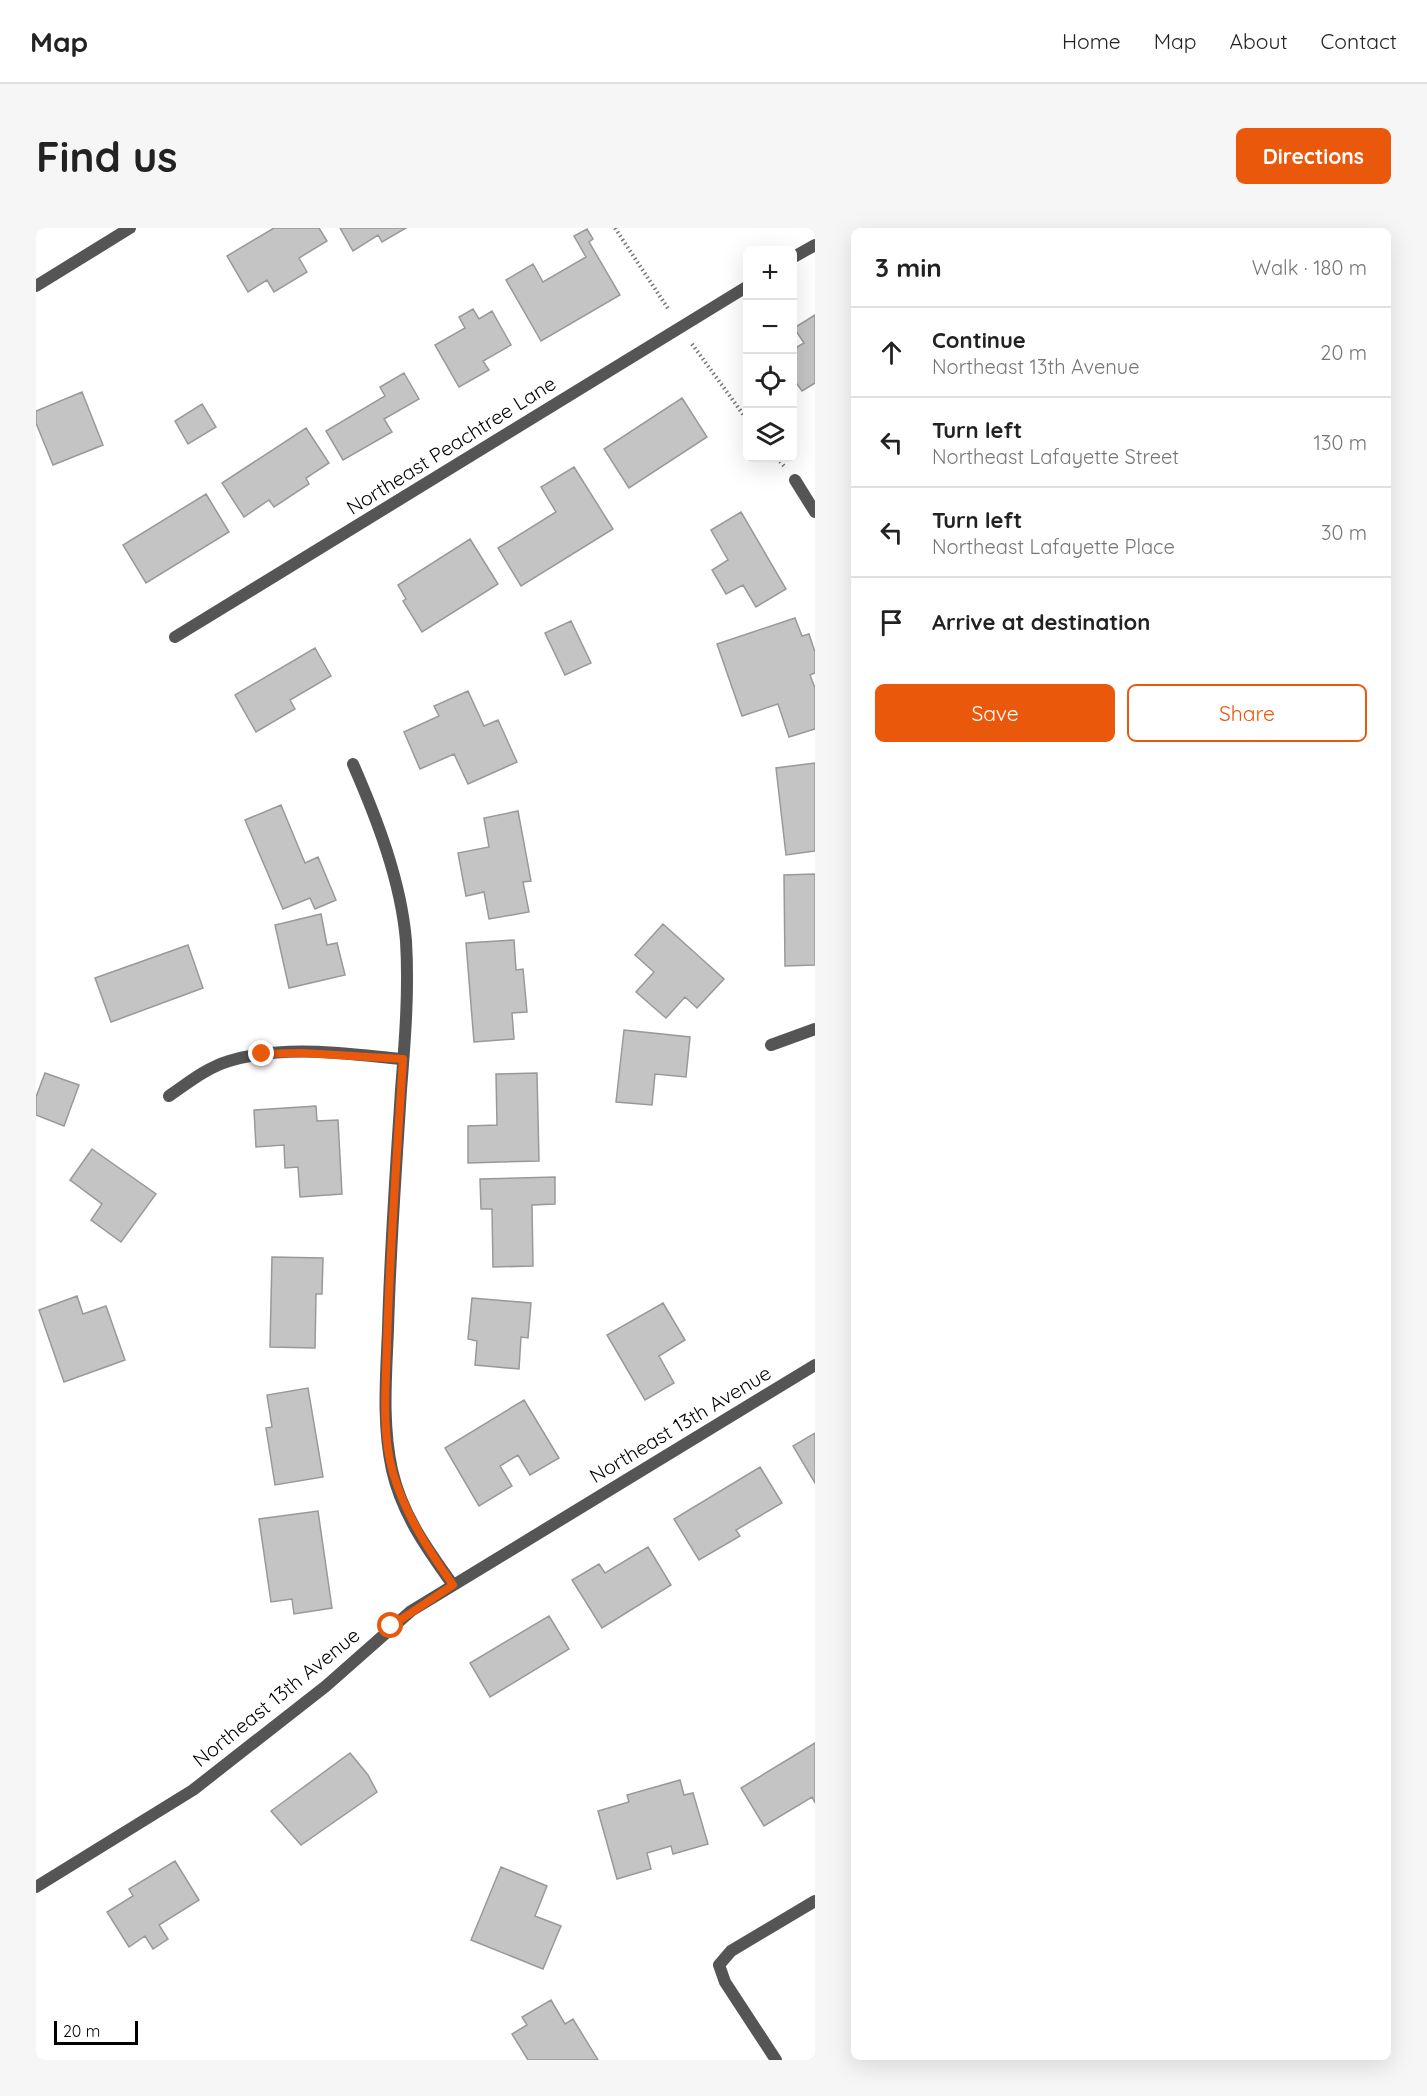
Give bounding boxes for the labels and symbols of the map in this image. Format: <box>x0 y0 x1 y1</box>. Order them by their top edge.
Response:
street label: Northeast Peachtree Lane <box>342 370 560 520</box>
route end <box>248 1040 274 1066</box>
street label: Northeast 13th Avenue <box>585 1360 775 1488</box>
route start <box>377 1612 403 1638</box>
street label: Northeast 13th Avenue <box>188 1622 364 1772</box>
scale bar <box>54 2018 138 2046</box>

